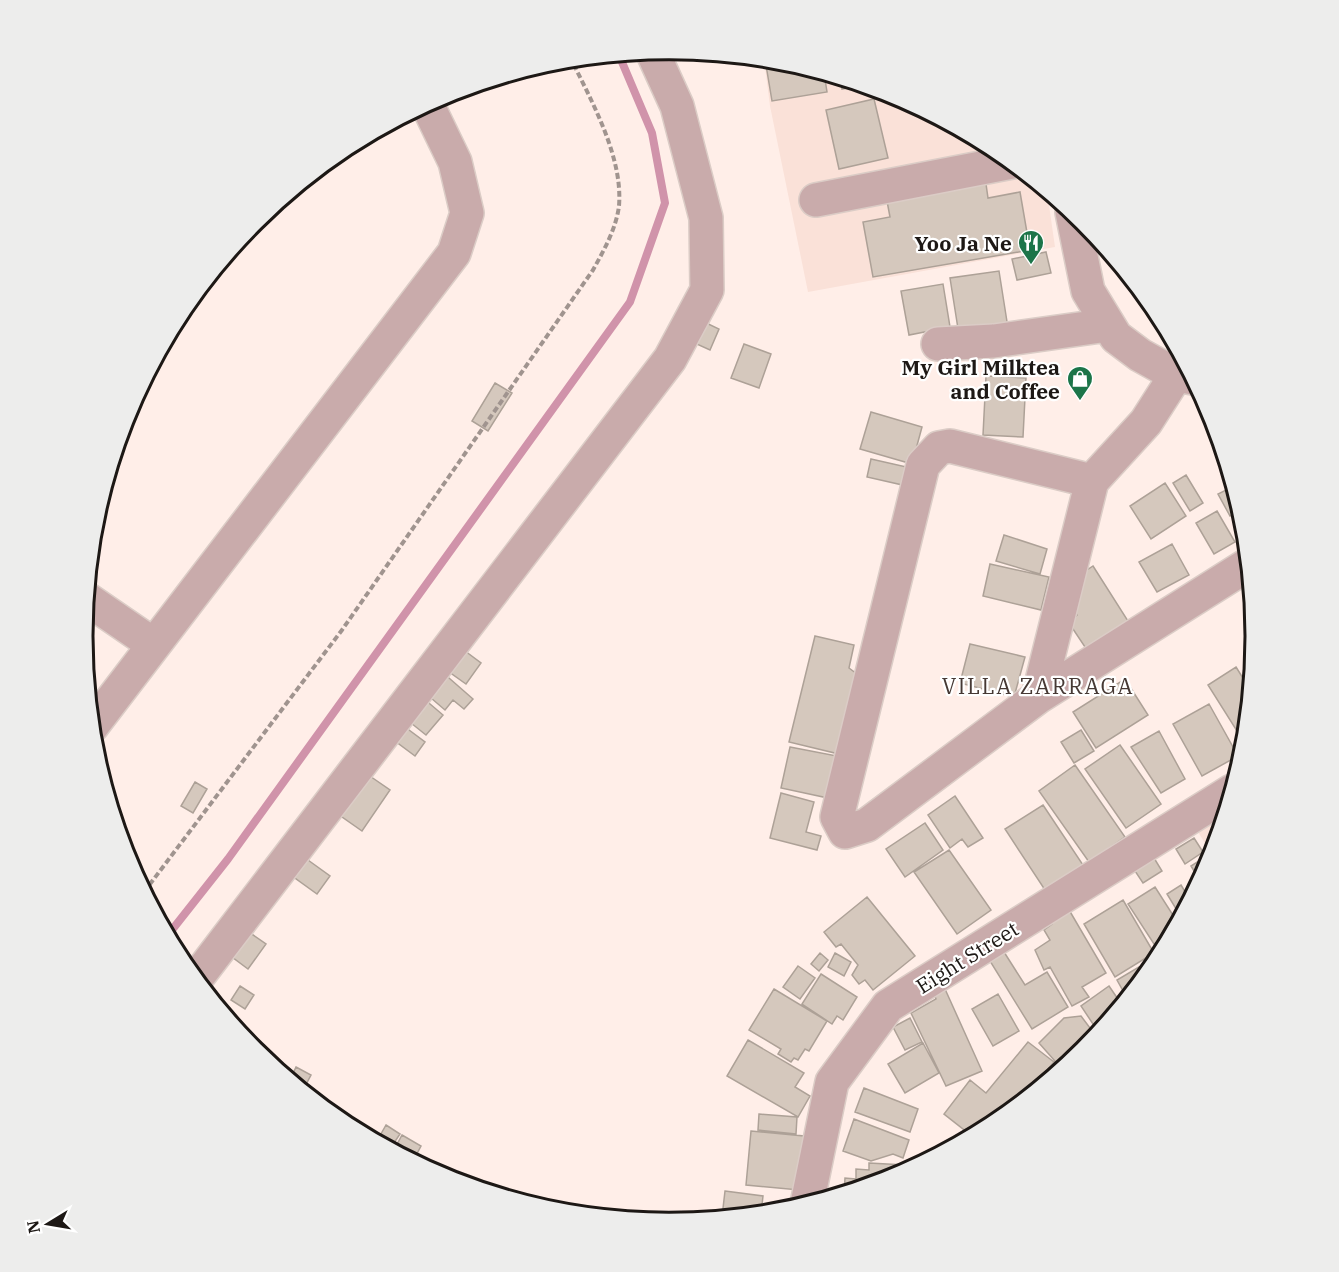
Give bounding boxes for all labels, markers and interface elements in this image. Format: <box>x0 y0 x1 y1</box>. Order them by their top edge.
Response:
restaurant icon: Yoo Ja Ne <box>1016 228 1046 266</box>
place label: Yoo Ja Ne <box>914 229 1012 257</box>
place label: My Girl Milktea and Coffee <box>901 353 1060 405</box>
shop icon: My Girl Milktea and Coffee <box>1065 364 1095 402</box>
district label: VILLA ZARRAGA <box>942 671 1134 700</box>
street label: Eight Street <box>910 914 1024 1000</box>
north arrow <box>18 1194 78 1254</box>
text: N <box>22 1219 44 1235</box>

